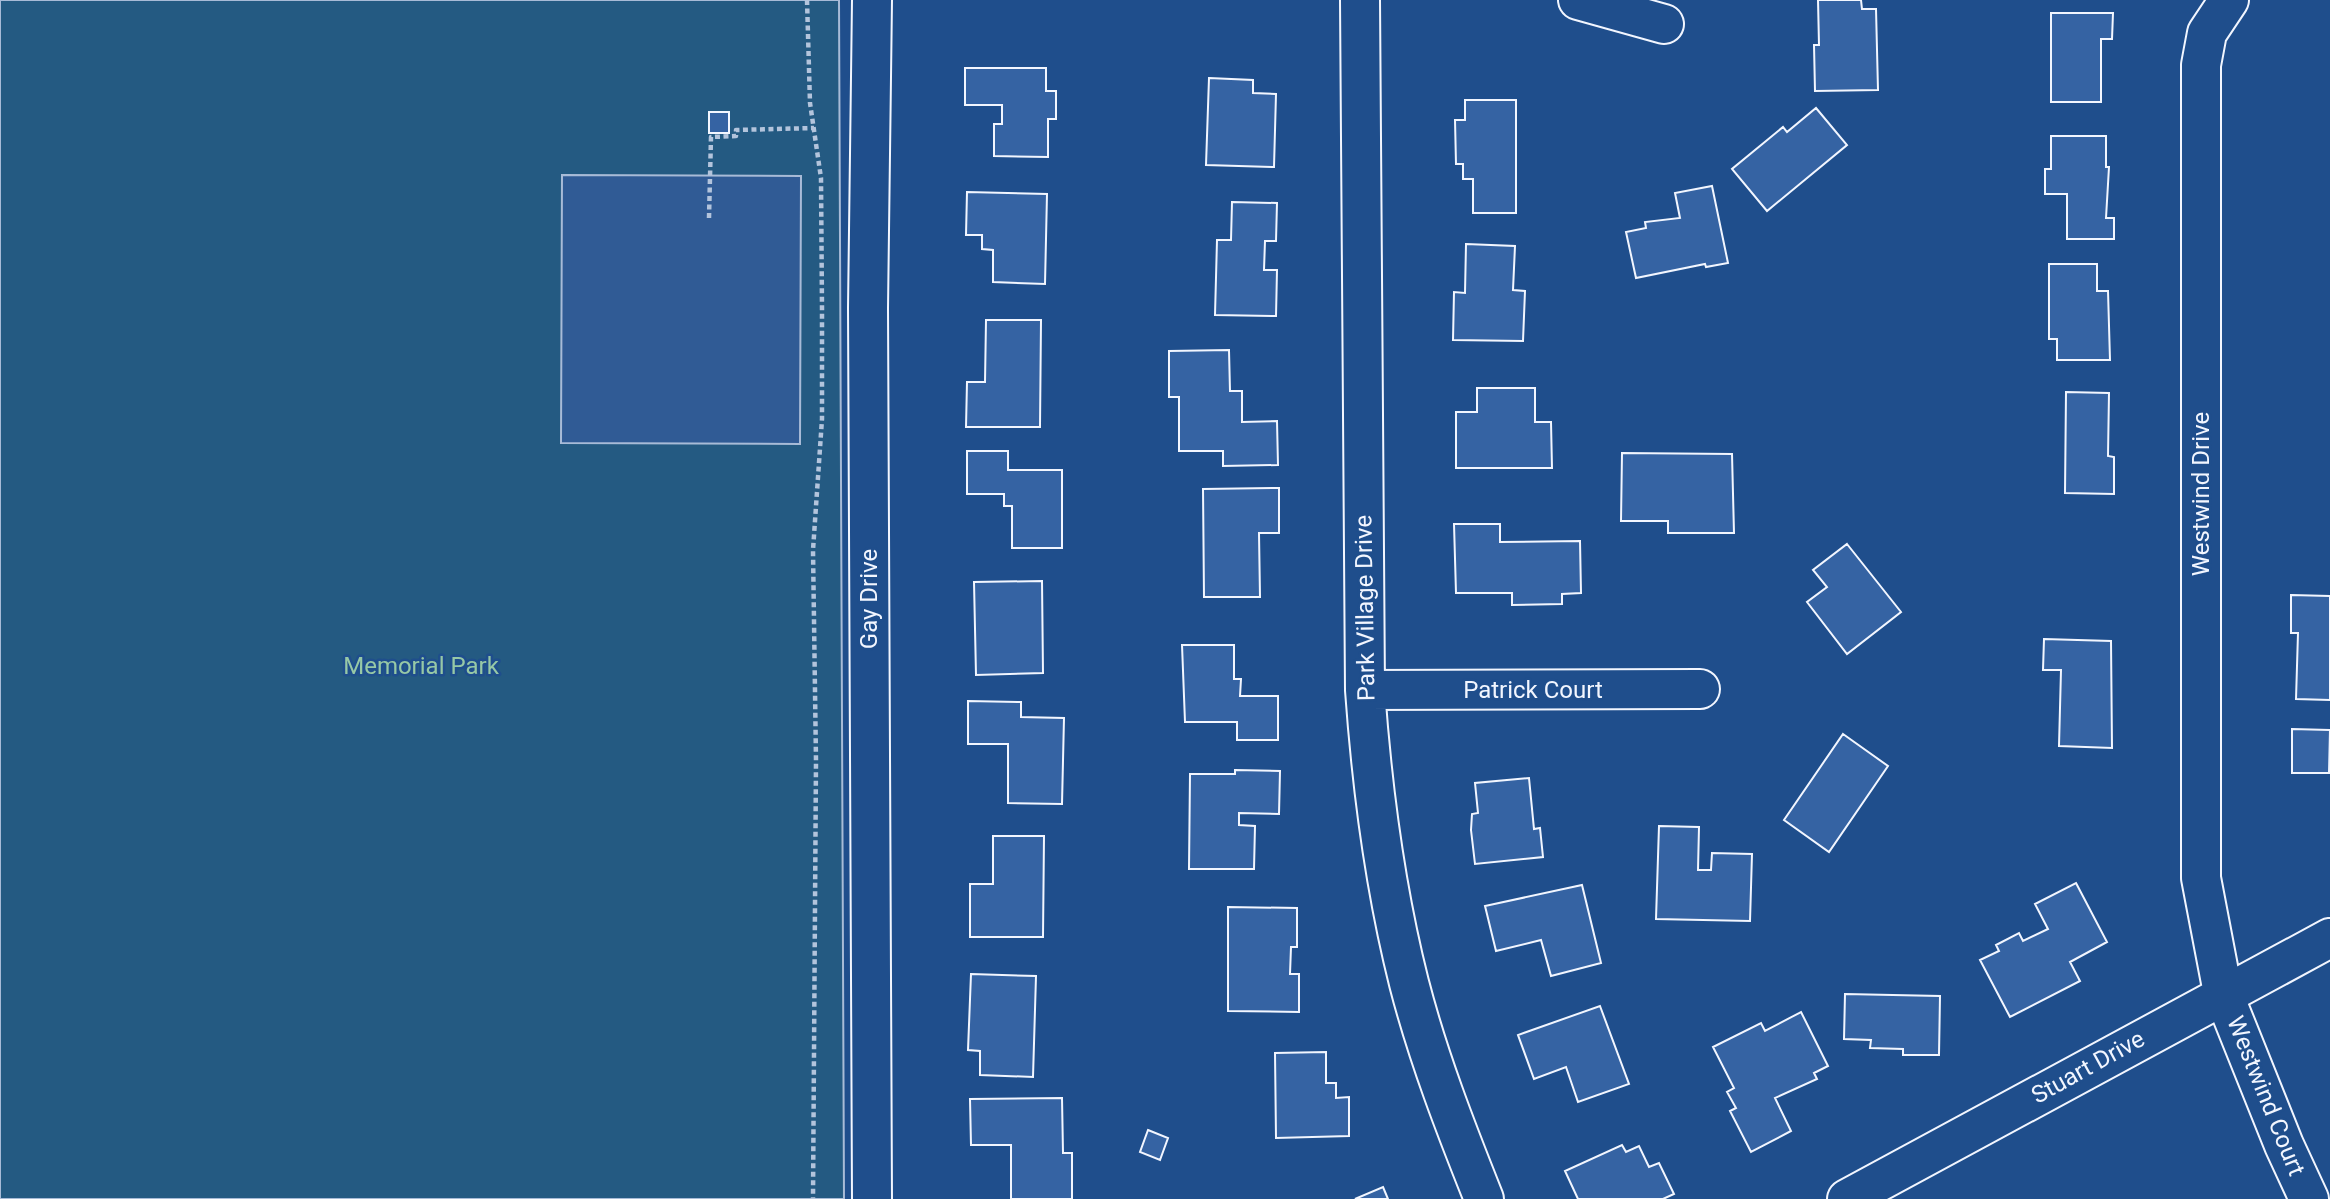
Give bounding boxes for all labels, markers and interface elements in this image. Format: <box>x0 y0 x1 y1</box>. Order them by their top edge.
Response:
street label: Westwind Drive <box>2187 412 2215 576</box>
street label: Park Village Drive <box>1349 515 1381 701</box>
street label: Gay Drive <box>855 549 883 649</box>
park label: Memorial Park <box>343 652 500 680</box>
street label: Patrick Court <box>1463 676 1603 704</box>
street label: Westwind Court <box>2221 1012 2311 1180</box>
street label: Stuart Drive <box>2027 1024 2149 1110</box>

